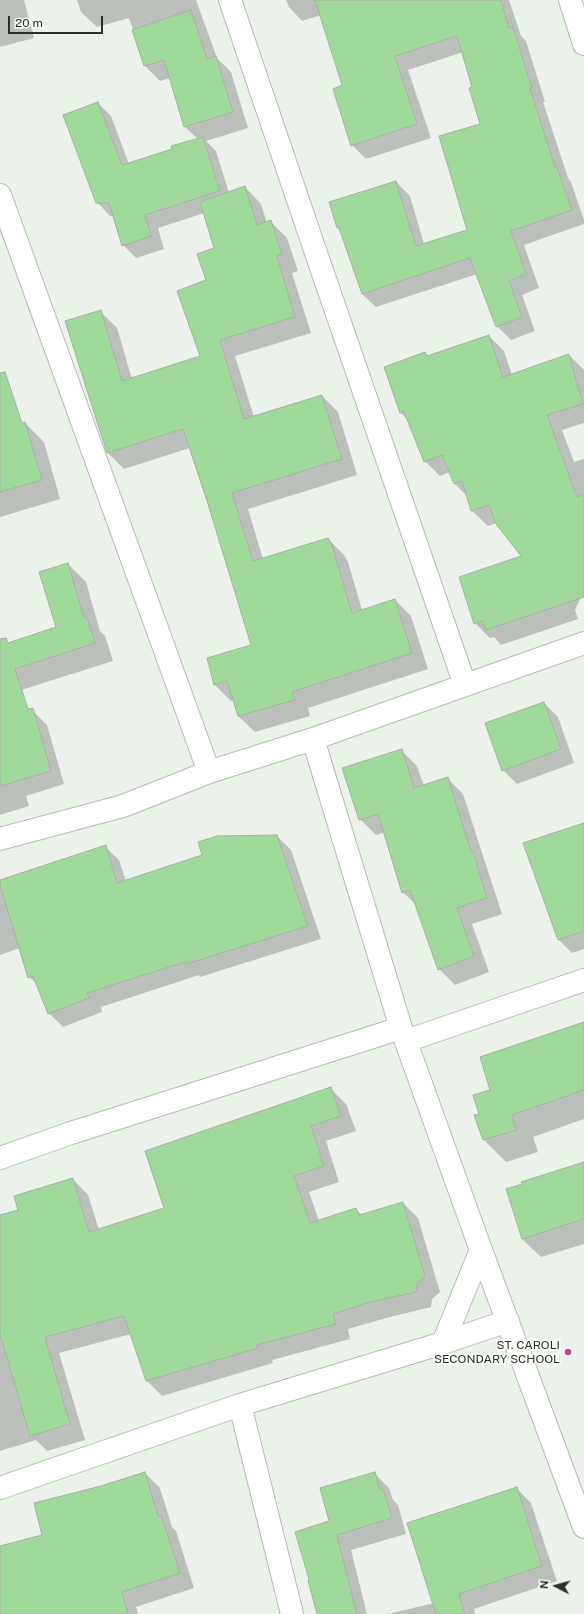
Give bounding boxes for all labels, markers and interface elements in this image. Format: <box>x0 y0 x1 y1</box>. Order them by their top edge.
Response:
scale bar <box>10 8 105 34</box>
text: 20 m <box>15 16 43 30</box>
place label: ST. CAROLI SECONDARY SCHOOL <box>434 1338 560 1366</box>
marker: ST. CAROLI SECONDARY SCHOOL <box>563 1347 573 1357</box>
north arrow <box>536 1566 576 1606</box>
text: N <box>538 1580 550 1590</box>

